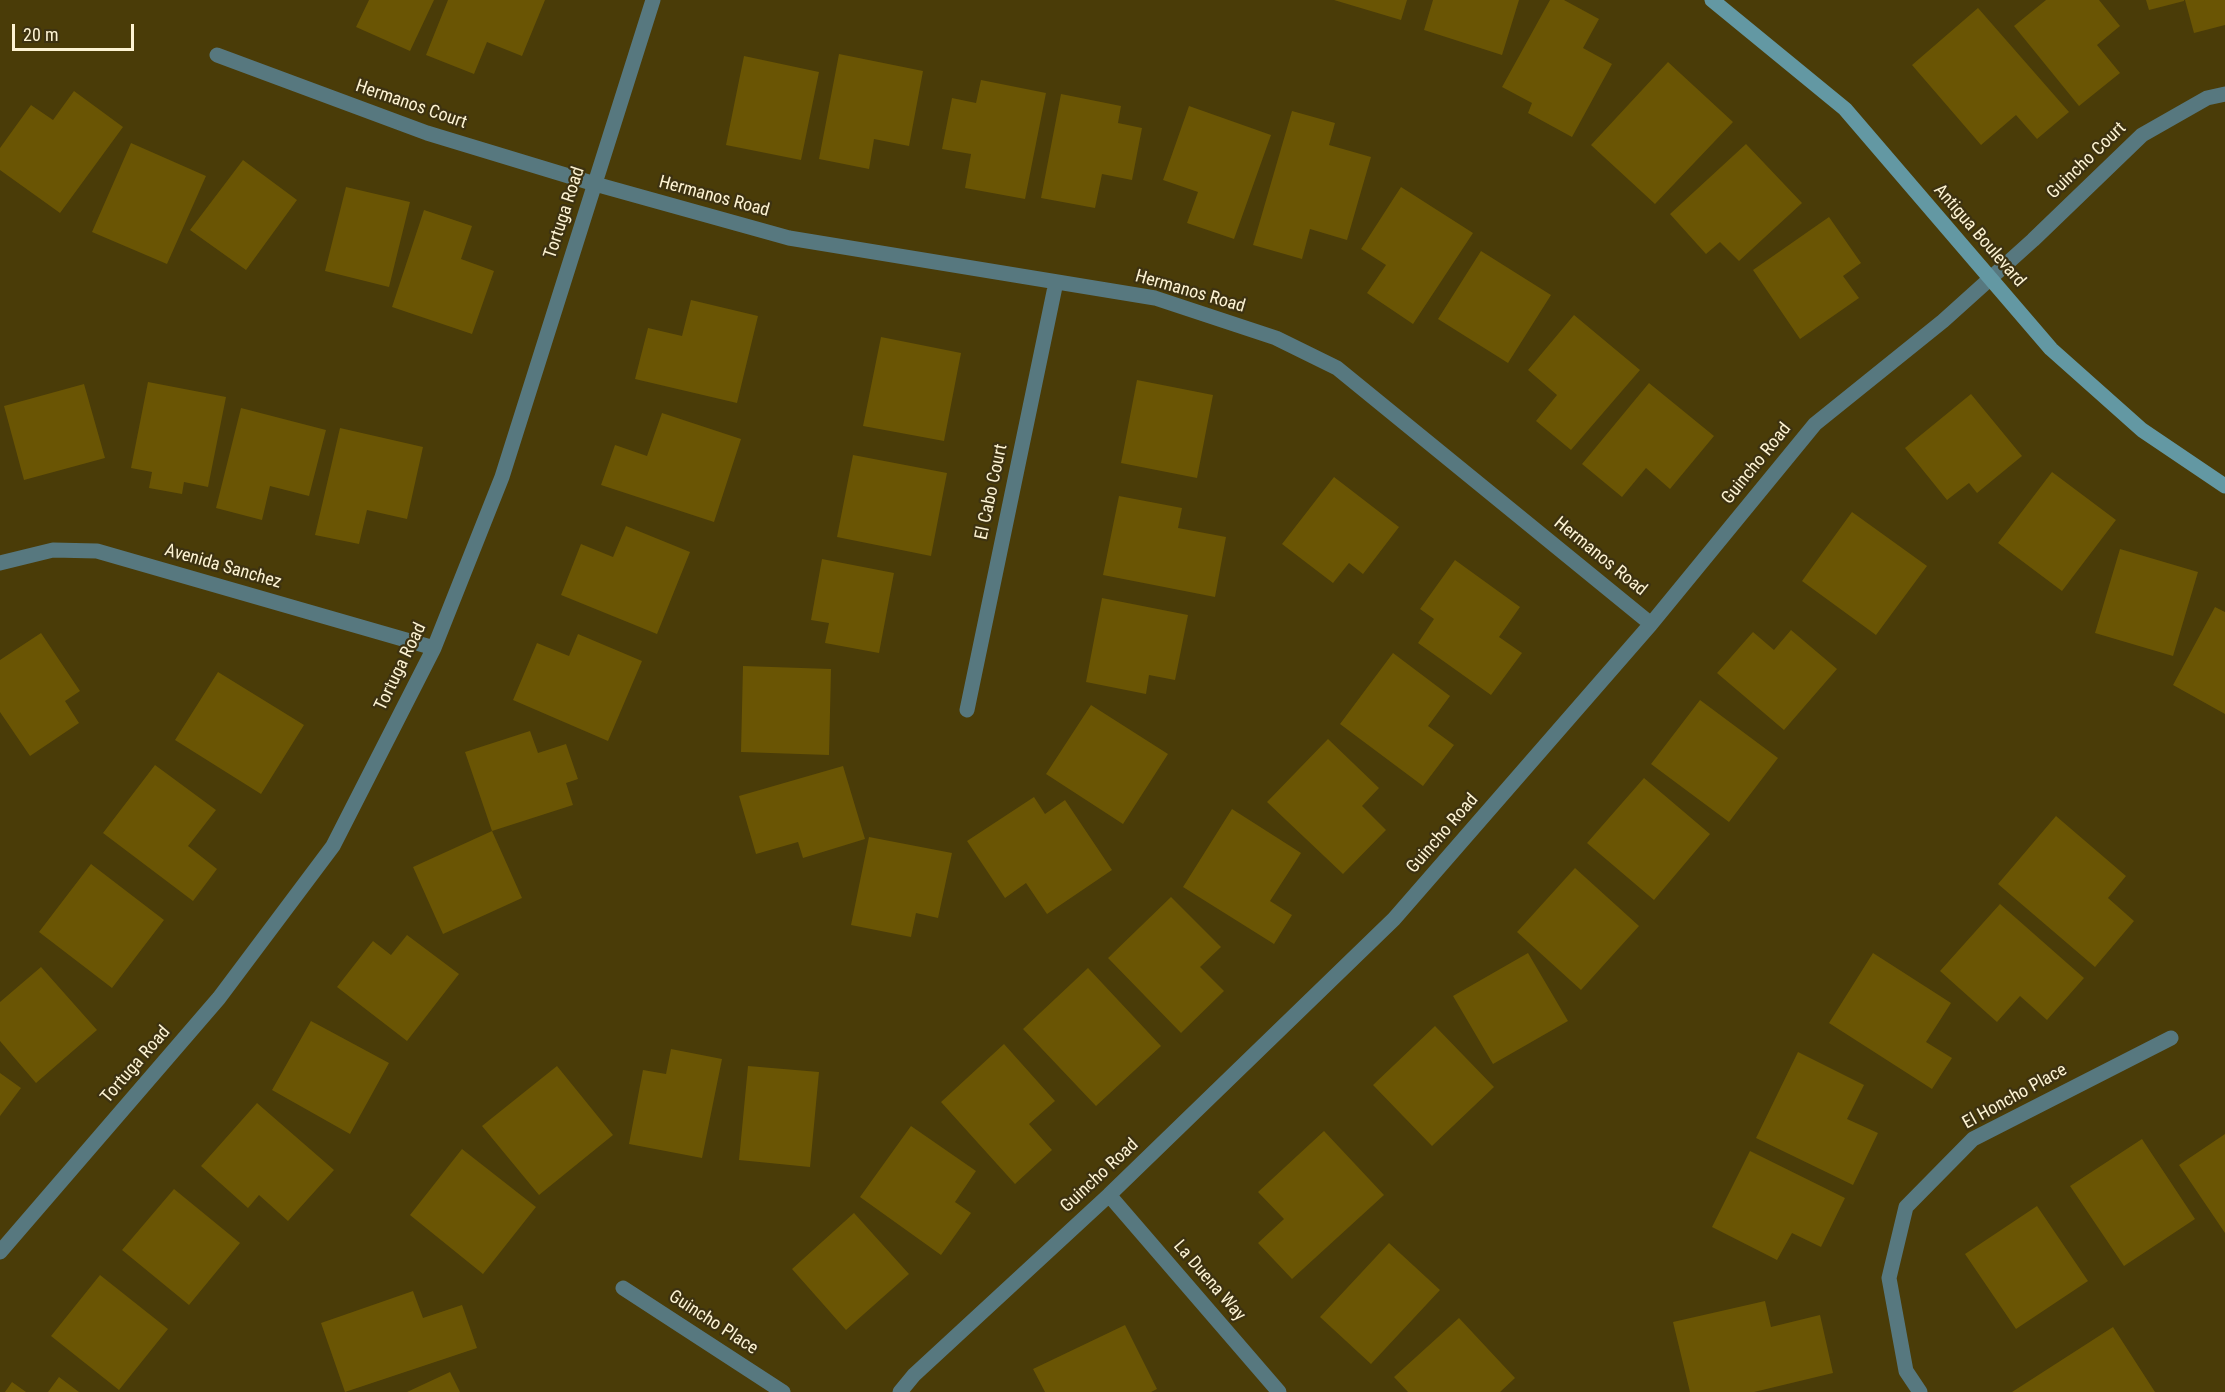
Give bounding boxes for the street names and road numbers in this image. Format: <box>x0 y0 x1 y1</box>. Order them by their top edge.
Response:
street label: Hermanos Court <box>352 76 470 134</box>
street label: Guincho Court <box>2043 118 2131 204</box>
street label: Tortuga Road <box>540 164 590 262</box>
street label: Hermanos Road <box>656 172 772 222</box>
street label: Antigua Boulevard <box>1928 180 2030 292</box>
street label: Hermanos Road <box>1132 266 1248 318</box>
street label: Guincho Road <box>1718 419 1796 509</box>
street label: El Cabo Court <box>971 442 1013 542</box>
street label: Hermanos Road <box>1549 513 1651 601</box>
street label: Avenida Sanchez <box>162 540 284 594</box>
street label: Tortuga Road <box>370 619 432 715</box>
street label: Guincho Road <box>1403 790 1483 878</box>
street label: Tortuga Road <box>97 1022 175 1108</box>
street label: El Honcho Place <box>1959 1059 2071 1135</box>
street label: Guincho Road <box>1057 1135 1143 1217</box>
street label: La Duena Way <box>1168 1236 1250 1326</box>
street label: Guincho Place <box>664 1286 762 1360</box>

